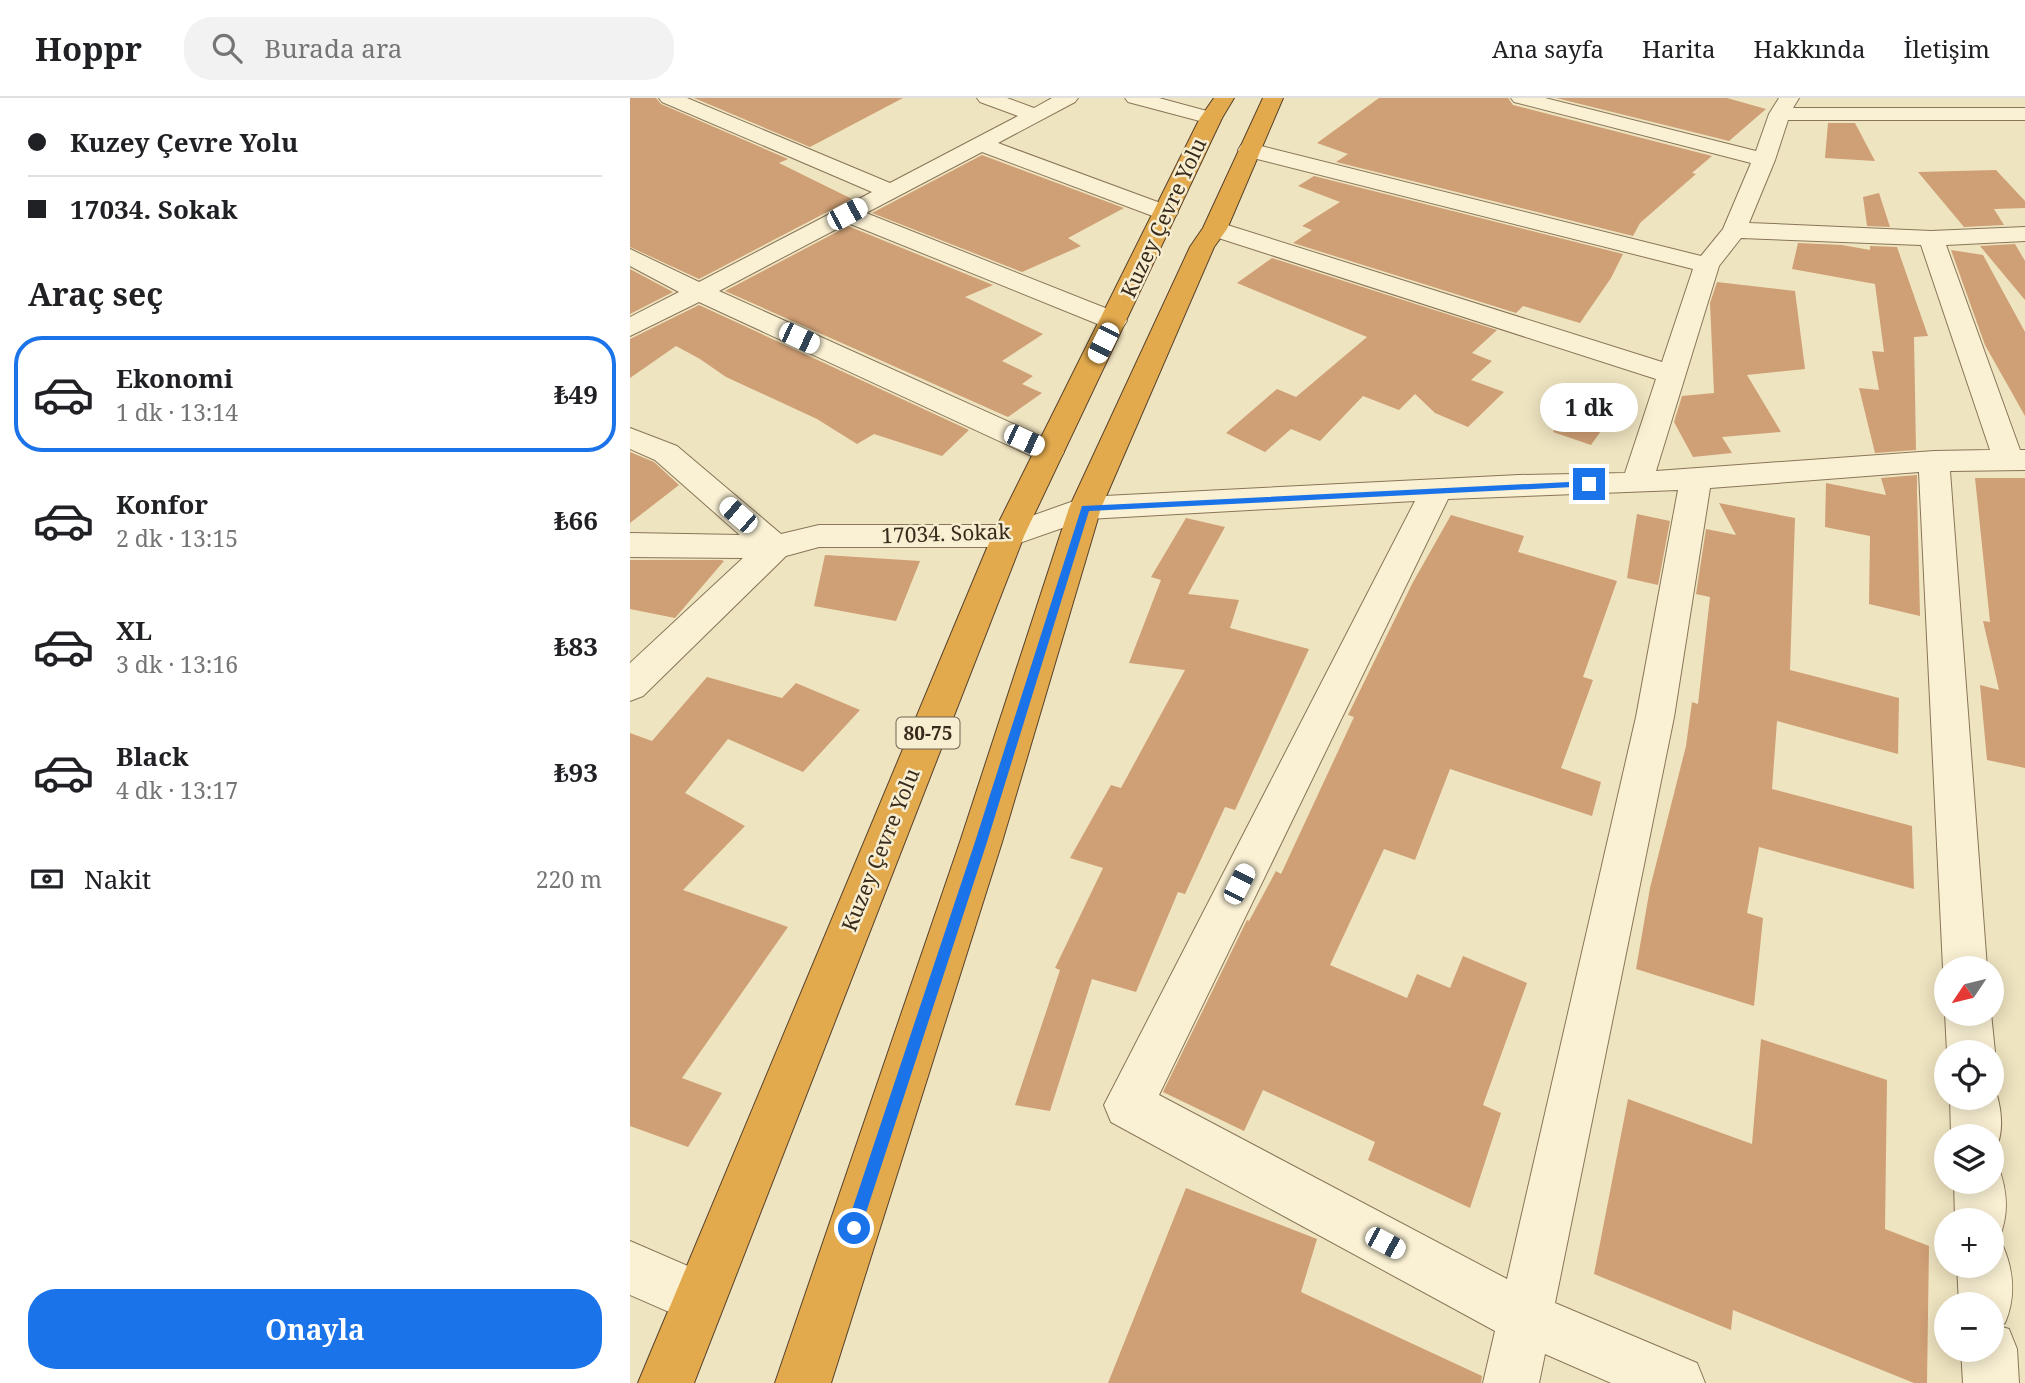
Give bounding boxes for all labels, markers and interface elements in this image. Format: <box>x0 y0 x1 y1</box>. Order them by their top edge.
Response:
search box <box>184 17 674 80</box>
text: Hoppr <box>35 26 142 71</box>
icon: search <box>208 29 246 67</box>
text: Burada ara <box>264 30 402 66</box>
text: Ana sayfa <box>1492 32 1604 65</box>
text: Harita <box>1642 32 1716 65</box>
text: Hakkında <box>1754 32 1866 65</box>
text: İletişim <box>1904 32 1990 65</box>
text: Kuzey Çevre Yolu <box>70 124 298 160</box>
street label: Kuzey Çevre Yolu <box>1114 133 1212 302</box>
text: 17034. Sokak <box>70 191 238 227</box>
car <box>824 195 871 233</box>
text: Araç seç <box>28 272 163 315</box>
car <box>776 320 823 356</box>
car <box>1085 320 1122 366</box>
text: Ekonomi <box>116 360 233 396</box>
icon: car <box>32 363 95 426</box>
text: ₺49 <box>554 376 598 412</box>
callout: 1 dk <box>1540 382 1638 432</box>
text: 1 dk <box>1565 391 1613 423</box>
text: 1 dk · 13:14 <box>116 396 238 428</box>
car <box>1001 422 1048 458</box>
route end <box>1573 468 1605 500</box>
text: Konfor <box>116 486 208 522</box>
icon: car <box>32 489 95 552</box>
car <box>716 493 761 537</box>
text: ₺66 <box>554 502 598 538</box>
street label: 17034. Sokak <box>881 517 1012 549</box>
text: 2 dk · 13:15 <box>116 522 238 554</box>
text: XL <box>116 612 152 648</box>
icon: car <box>32 615 95 678</box>
text: ₺83 <box>554 628 598 664</box>
text: 3 dk · 13:16 <box>116 648 238 680</box>
road number: 80-75 <box>896 718 960 748</box>
text: Black <box>116 738 189 774</box>
icon: car <box>32 741 95 804</box>
text: ₺93 <box>554 754 598 790</box>
street label: Kuzey Çevre Yolu <box>835 764 926 935</box>
text: 4 dk · 13:17 <box>116 774 238 806</box>
icon: cash <box>28 860 66 898</box>
text: Nakit <box>84 861 151 897</box>
car <box>1221 861 1258 907</box>
text: 220 m <box>536 863 602 895</box>
north arrow <box>1934 956 2004 1026</box>
map controls <box>1934 956 2004 1362</box>
button: locate <box>1934 1040 2004 1110</box>
button: layers <box>1934 1124 2004 1194</box>
button: + <box>1934 1208 2004 1278</box>
route start <box>838 1212 870 1244</box>
car <box>1362 1224 1409 1262</box>
button: Onayla <box>28 1289 602 1369</box>
button: − <box>1934 1292 2004 1362</box>

